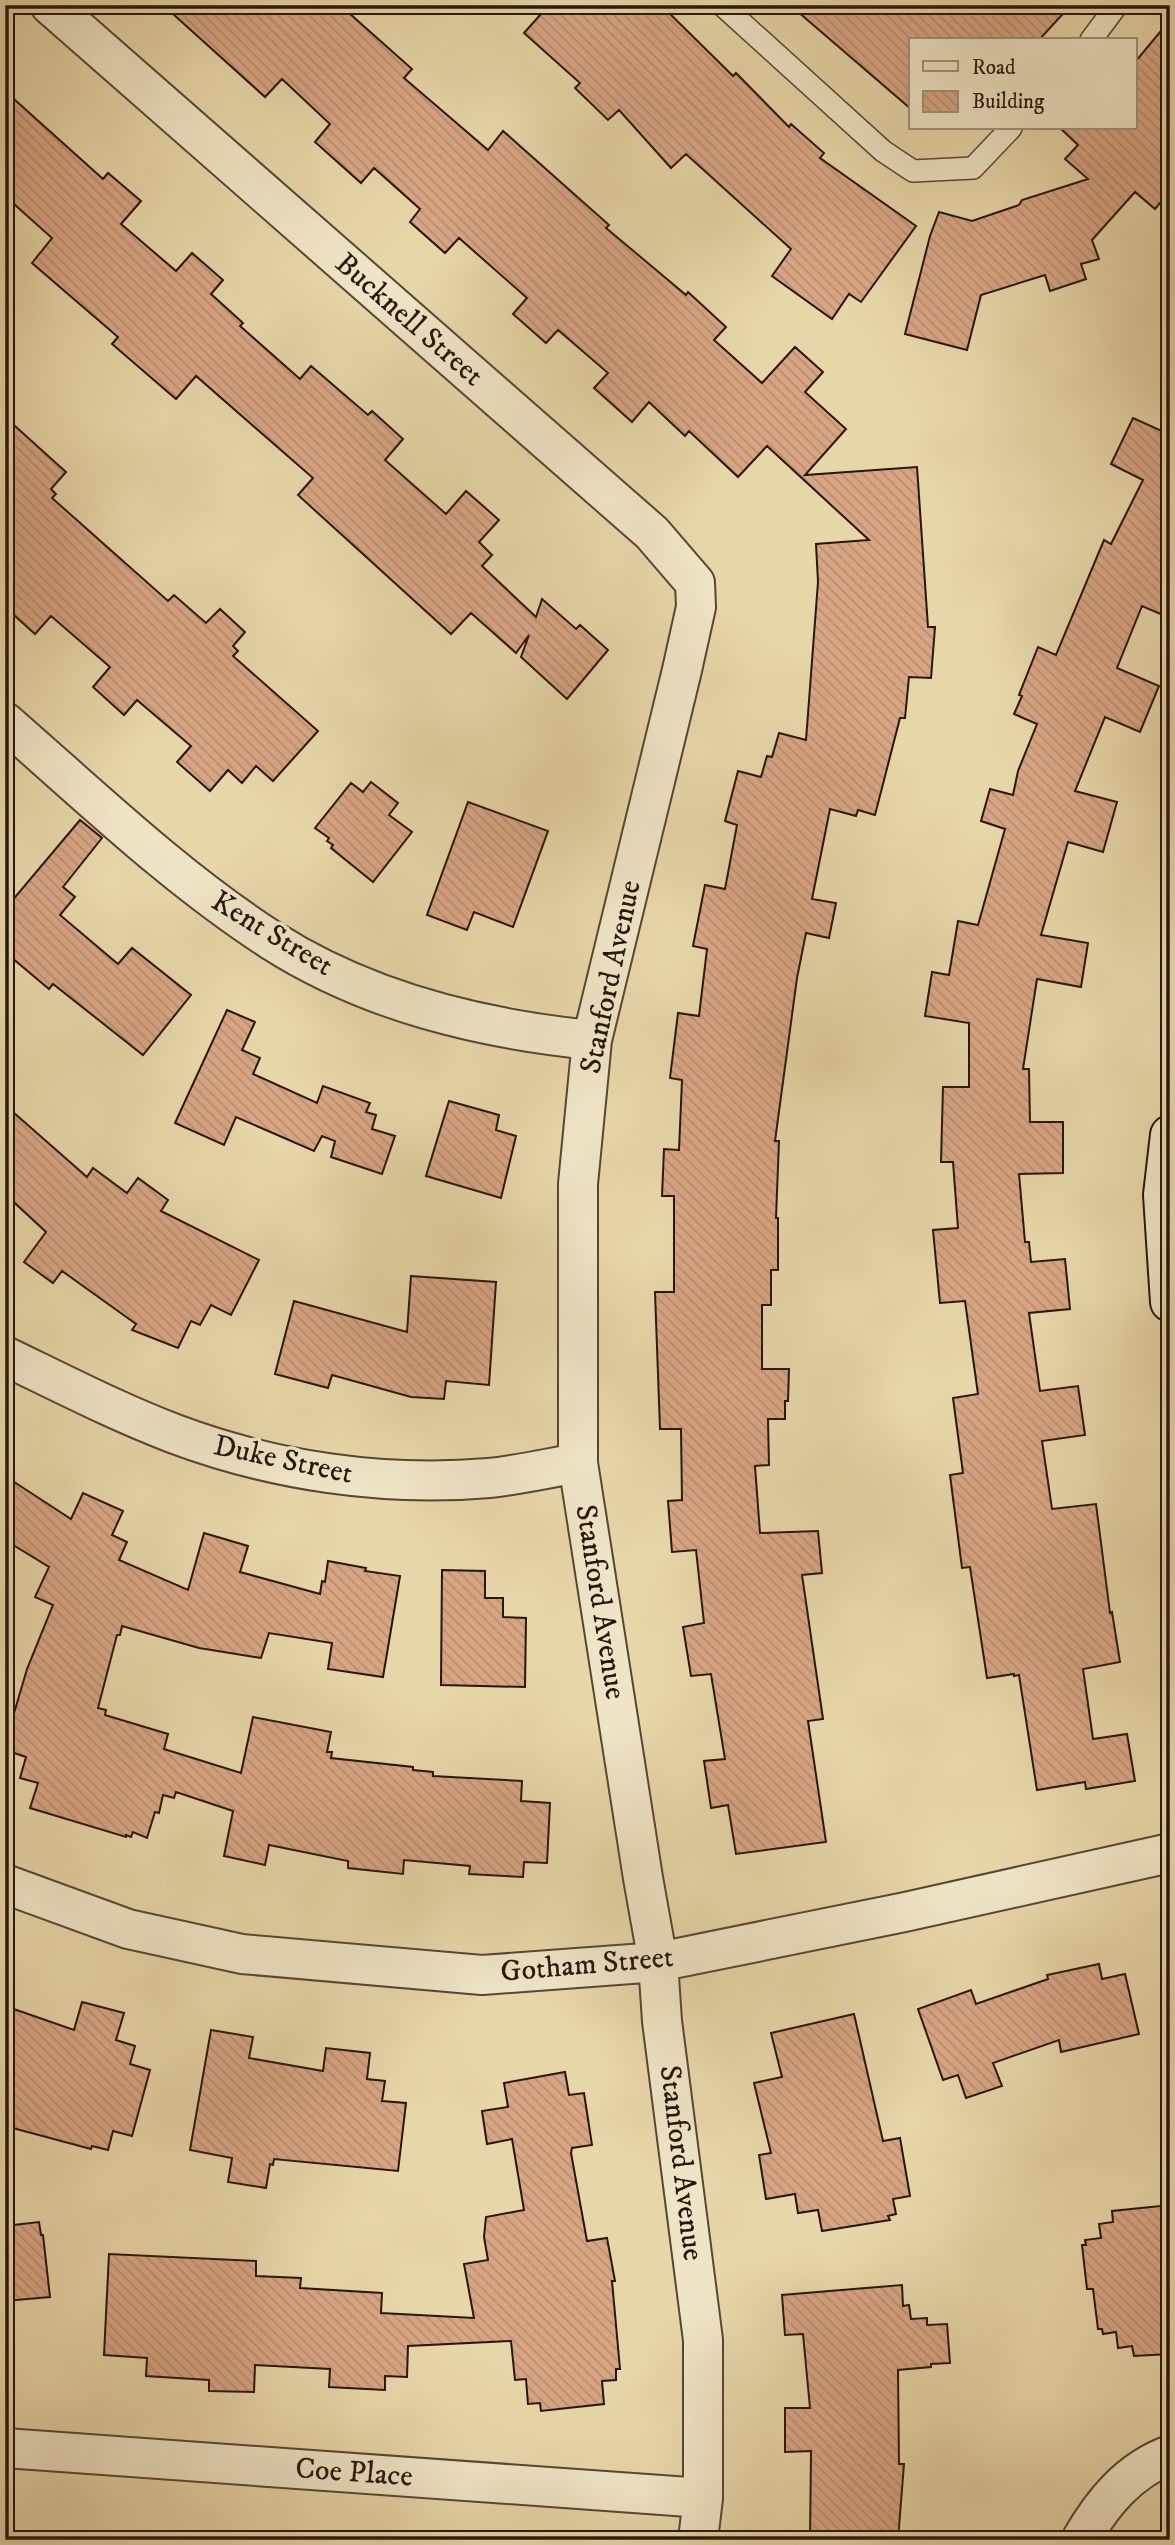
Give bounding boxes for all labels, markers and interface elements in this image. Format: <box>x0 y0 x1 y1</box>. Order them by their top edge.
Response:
legend <box>909 38 1136 130</box>
text: Road <box>972 55 1016 81</box>
text: Building <box>972 89 1045 115</box>
street label: Bucknell Street <box>327 245 491 395</box>
street label: Stanford Avenue <box>572 877 650 1077</box>
street label: Kent Street <box>204 883 340 985</box>
street label: Duke Street <box>210 1427 356 1493</box>
street label: Stanford Avenue <box>566 1502 634 1702</box>
street label: Gotham Street <box>499 1939 675 1991</box>
street label: Stanford Avenue <box>651 2063 711 2263</box>
street label: Coe Place <box>294 2450 414 2496</box>

